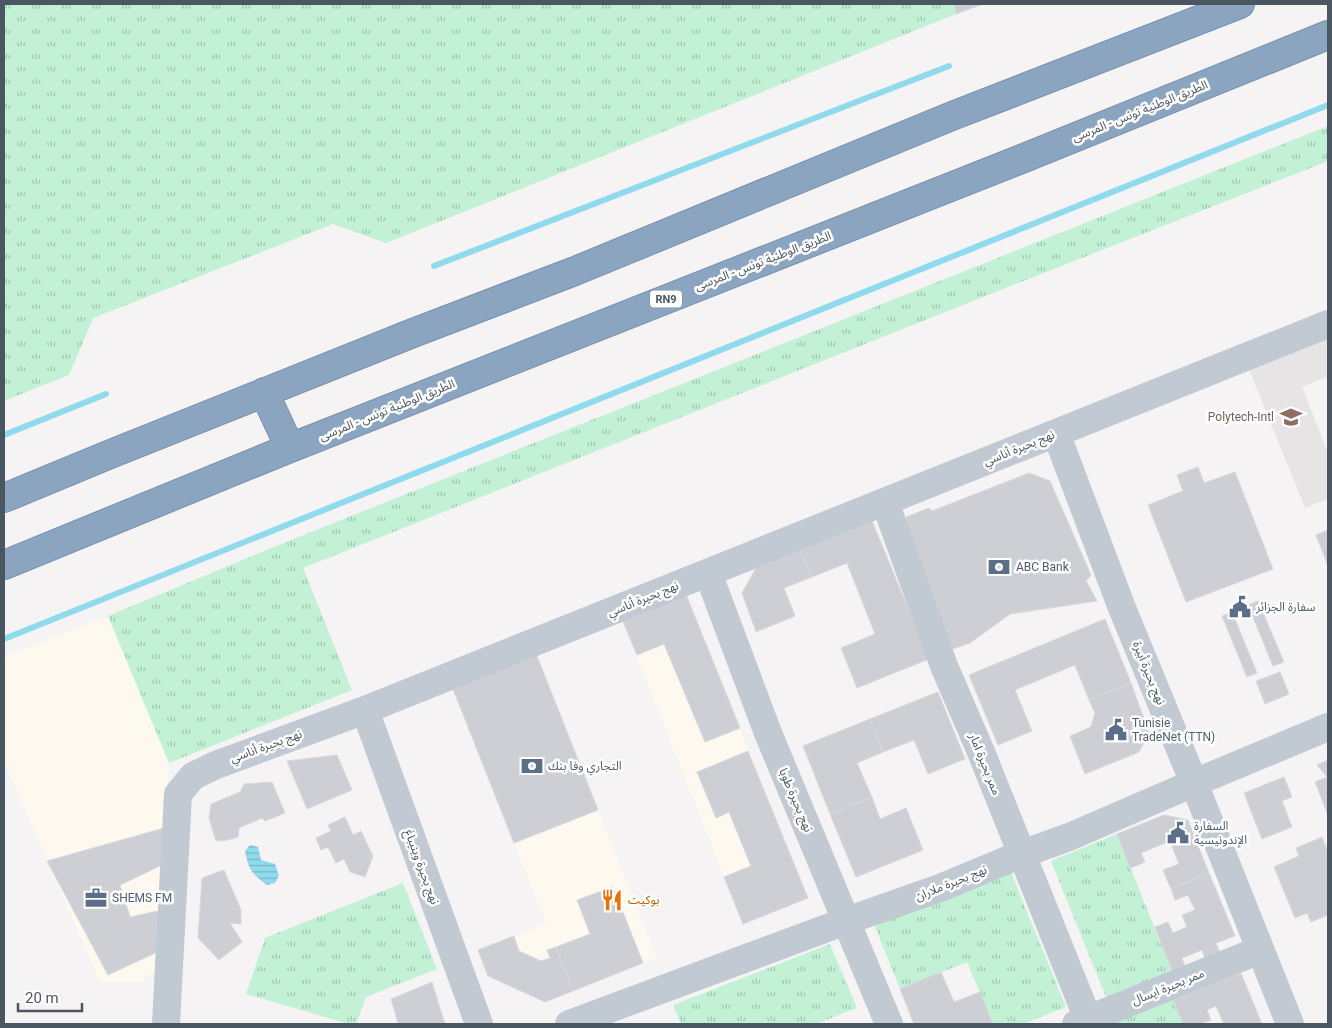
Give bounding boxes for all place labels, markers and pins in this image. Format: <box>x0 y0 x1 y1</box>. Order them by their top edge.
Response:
school or university icon: Polytech-Intl <box>1278 404 1304 430</box>
place label: Polytech-Intl <box>1208 410 1274 424</box>
bank icon: ABC Bank <box>986 554 1012 580</box>
place label: ABC Bank <box>1016 560 1070 574</box>
public building icon: سفارة الجزائر <box>1227 594 1253 620</box>
place label: سفارة الجزائر <box>1255 600 1316 614</box>
place label: Tunisie TradeNet (TTN) <box>1132 716 1215 744</box>
public building icon: Tunisie TradeNet (TTN) <box>1103 717 1129 743</box>
bank icon: التجاري وفا بنك <box>519 753 545 779</box>
place label: التجاري وفا بنك <box>548 759 622 776</box>
place label: السفارة الإندونيسية <box>1194 819 1247 848</box>
public building icon: السفارة الإندونيسية <box>1165 820 1191 846</box>
office icon: SHEMS FM <box>83 885 109 911</box>
restaurant icon: بوكيت <box>599 887 625 913</box>
place label: SHEMS FM <box>112 891 172 905</box>
place label: بوكيت <box>628 893 659 907</box>

